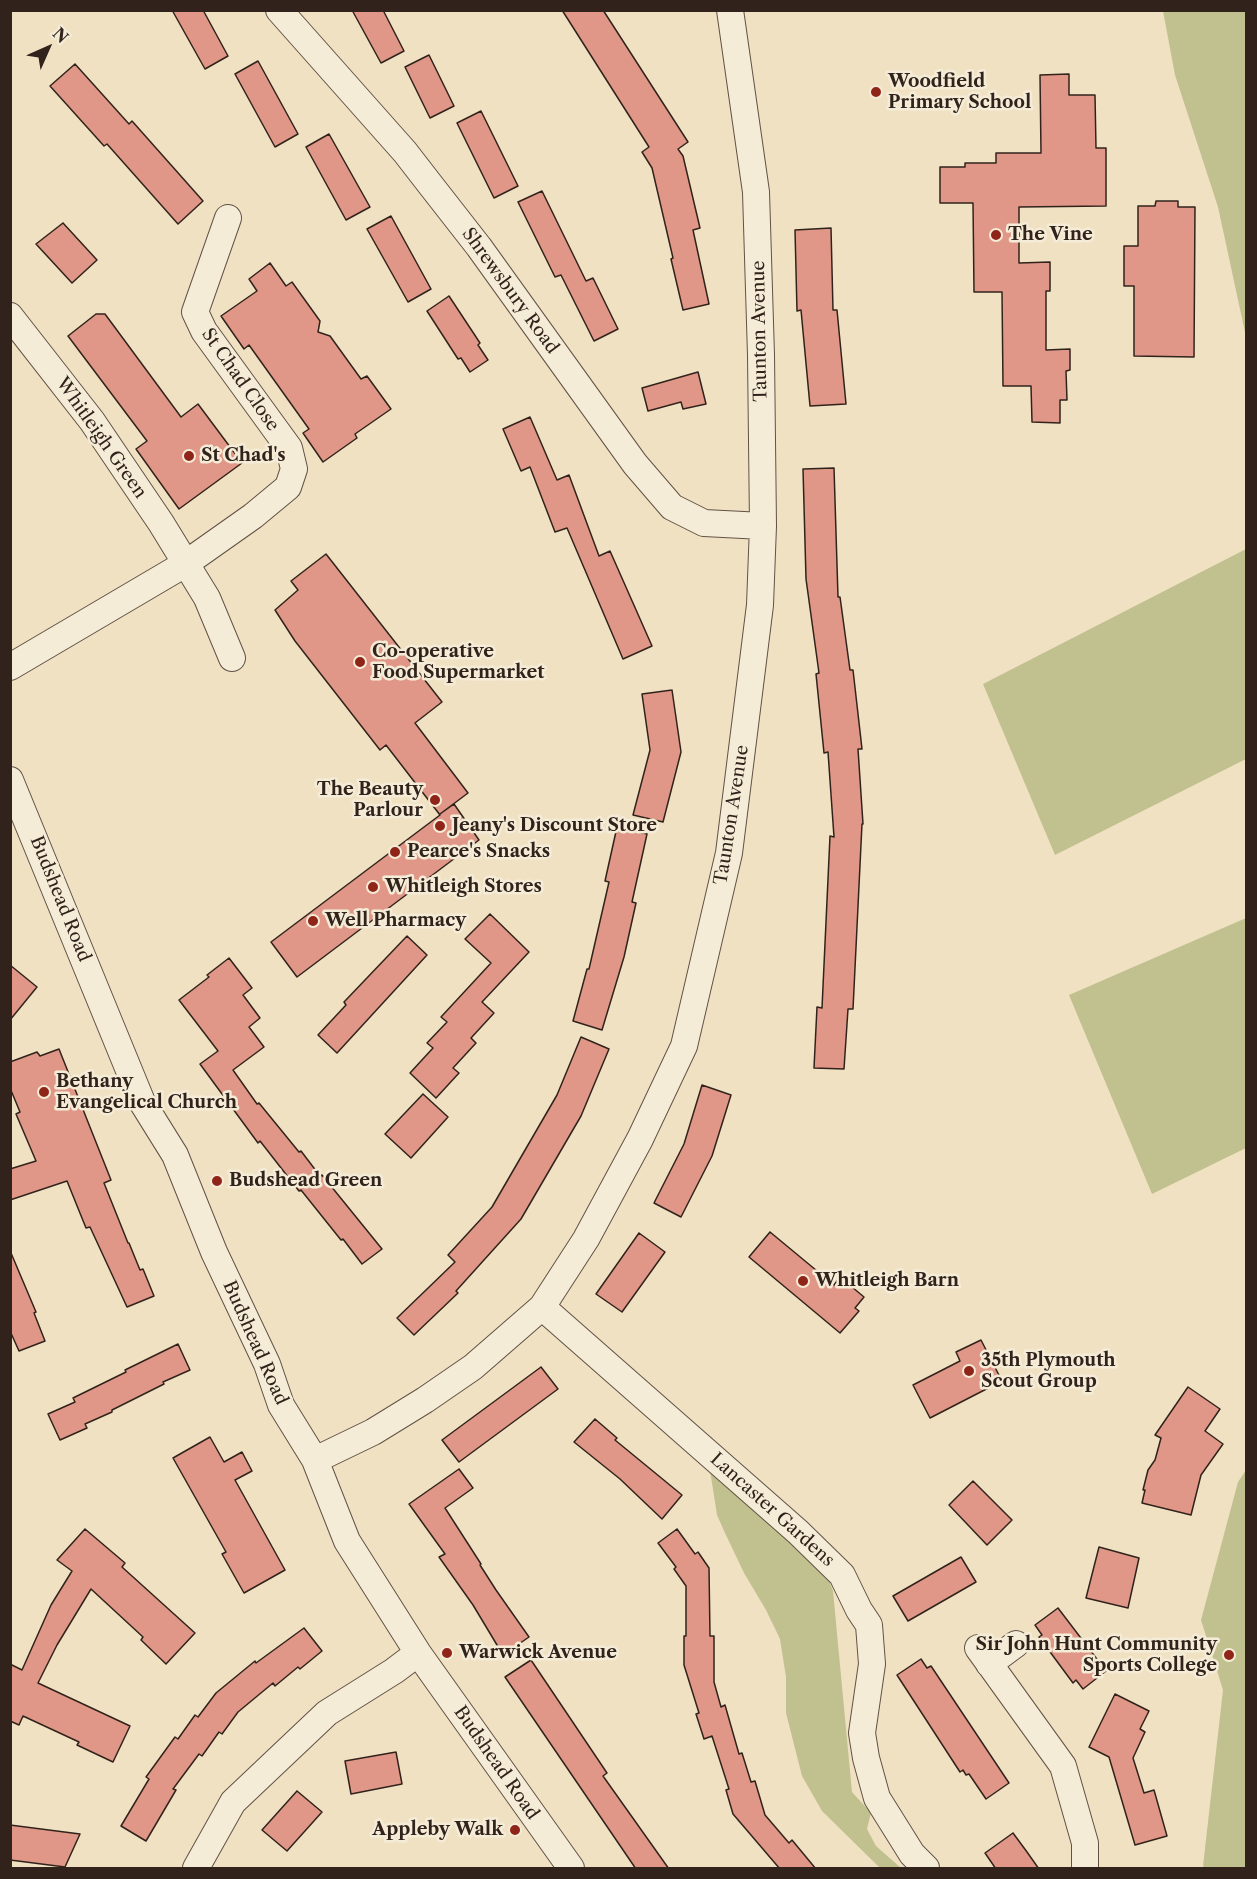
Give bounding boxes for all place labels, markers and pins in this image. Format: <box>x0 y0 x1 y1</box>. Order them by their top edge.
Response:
place label: Woodfield Primary School <box>888 71 1031 113</box>
marker: Woodfield Primary School <box>869 85 883 99</box>
place label: The Vine <box>1008 224 1093 246</box>
marker: The Vine <box>989 228 1003 242</box>
place label: St Chad's <box>201 445 286 467</box>
marker: St Chad's <box>182 449 196 463</box>
place label: Co-operative Food Supermarket <box>372 641 544 684</box>
marker: Co-operative Food Supermarket <box>353 655 367 669</box>
place label: The Beauty Parlour <box>317 779 423 822</box>
marker: The Beauty Parlour <box>428 793 442 807</box>
place label: Jeany's Discount Store <box>452 815 657 837</box>
marker: Jeany's Discount Store <box>433 819 447 833</box>
place label: Pearce's Snacks <box>407 841 550 863</box>
marker: Pearce's Snacks <box>388 845 402 859</box>
place label: Whitleigh Stores <box>385 876 542 898</box>
marker: Whitleigh Stores <box>366 880 380 894</box>
place label: Well Pharmacy <box>325 910 466 932</box>
marker: Well Pharmacy <box>306 914 320 928</box>
place label: Bethany Evangelical Church <box>56 1071 237 1114</box>
marker: Bethany Evangelical Church <box>37 1085 51 1099</box>
place label: Budshead Green <box>229 1170 382 1192</box>
marker: Budshead Green <box>210 1174 224 1188</box>
place label: Whitleigh Barn <box>815 1270 959 1292</box>
marker: Whitleigh Barn <box>796 1274 810 1288</box>
place label: 35th Plymouth Scout Group <box>981 1350 1116 1392</box>
marker: 35th Plymouth Scout Group <box>962 1364 976 1378</box>
place label: Sir John Hunt Community Sports College <box>975 1634 1217 1676</box>
place label: Warwick Avenue <box>459 1642 617 1664</box>
marker: Warwick Avenue <box>440 1646 454 1660</box>
marker: Sir John Hunt Community Sports College <box>1222 1648 1236 1662</box>
place label: Appleby Walk <box>372 1819 503 1841</box>
marker: Appleby Walk <box>508 1823 522 1837</box>

